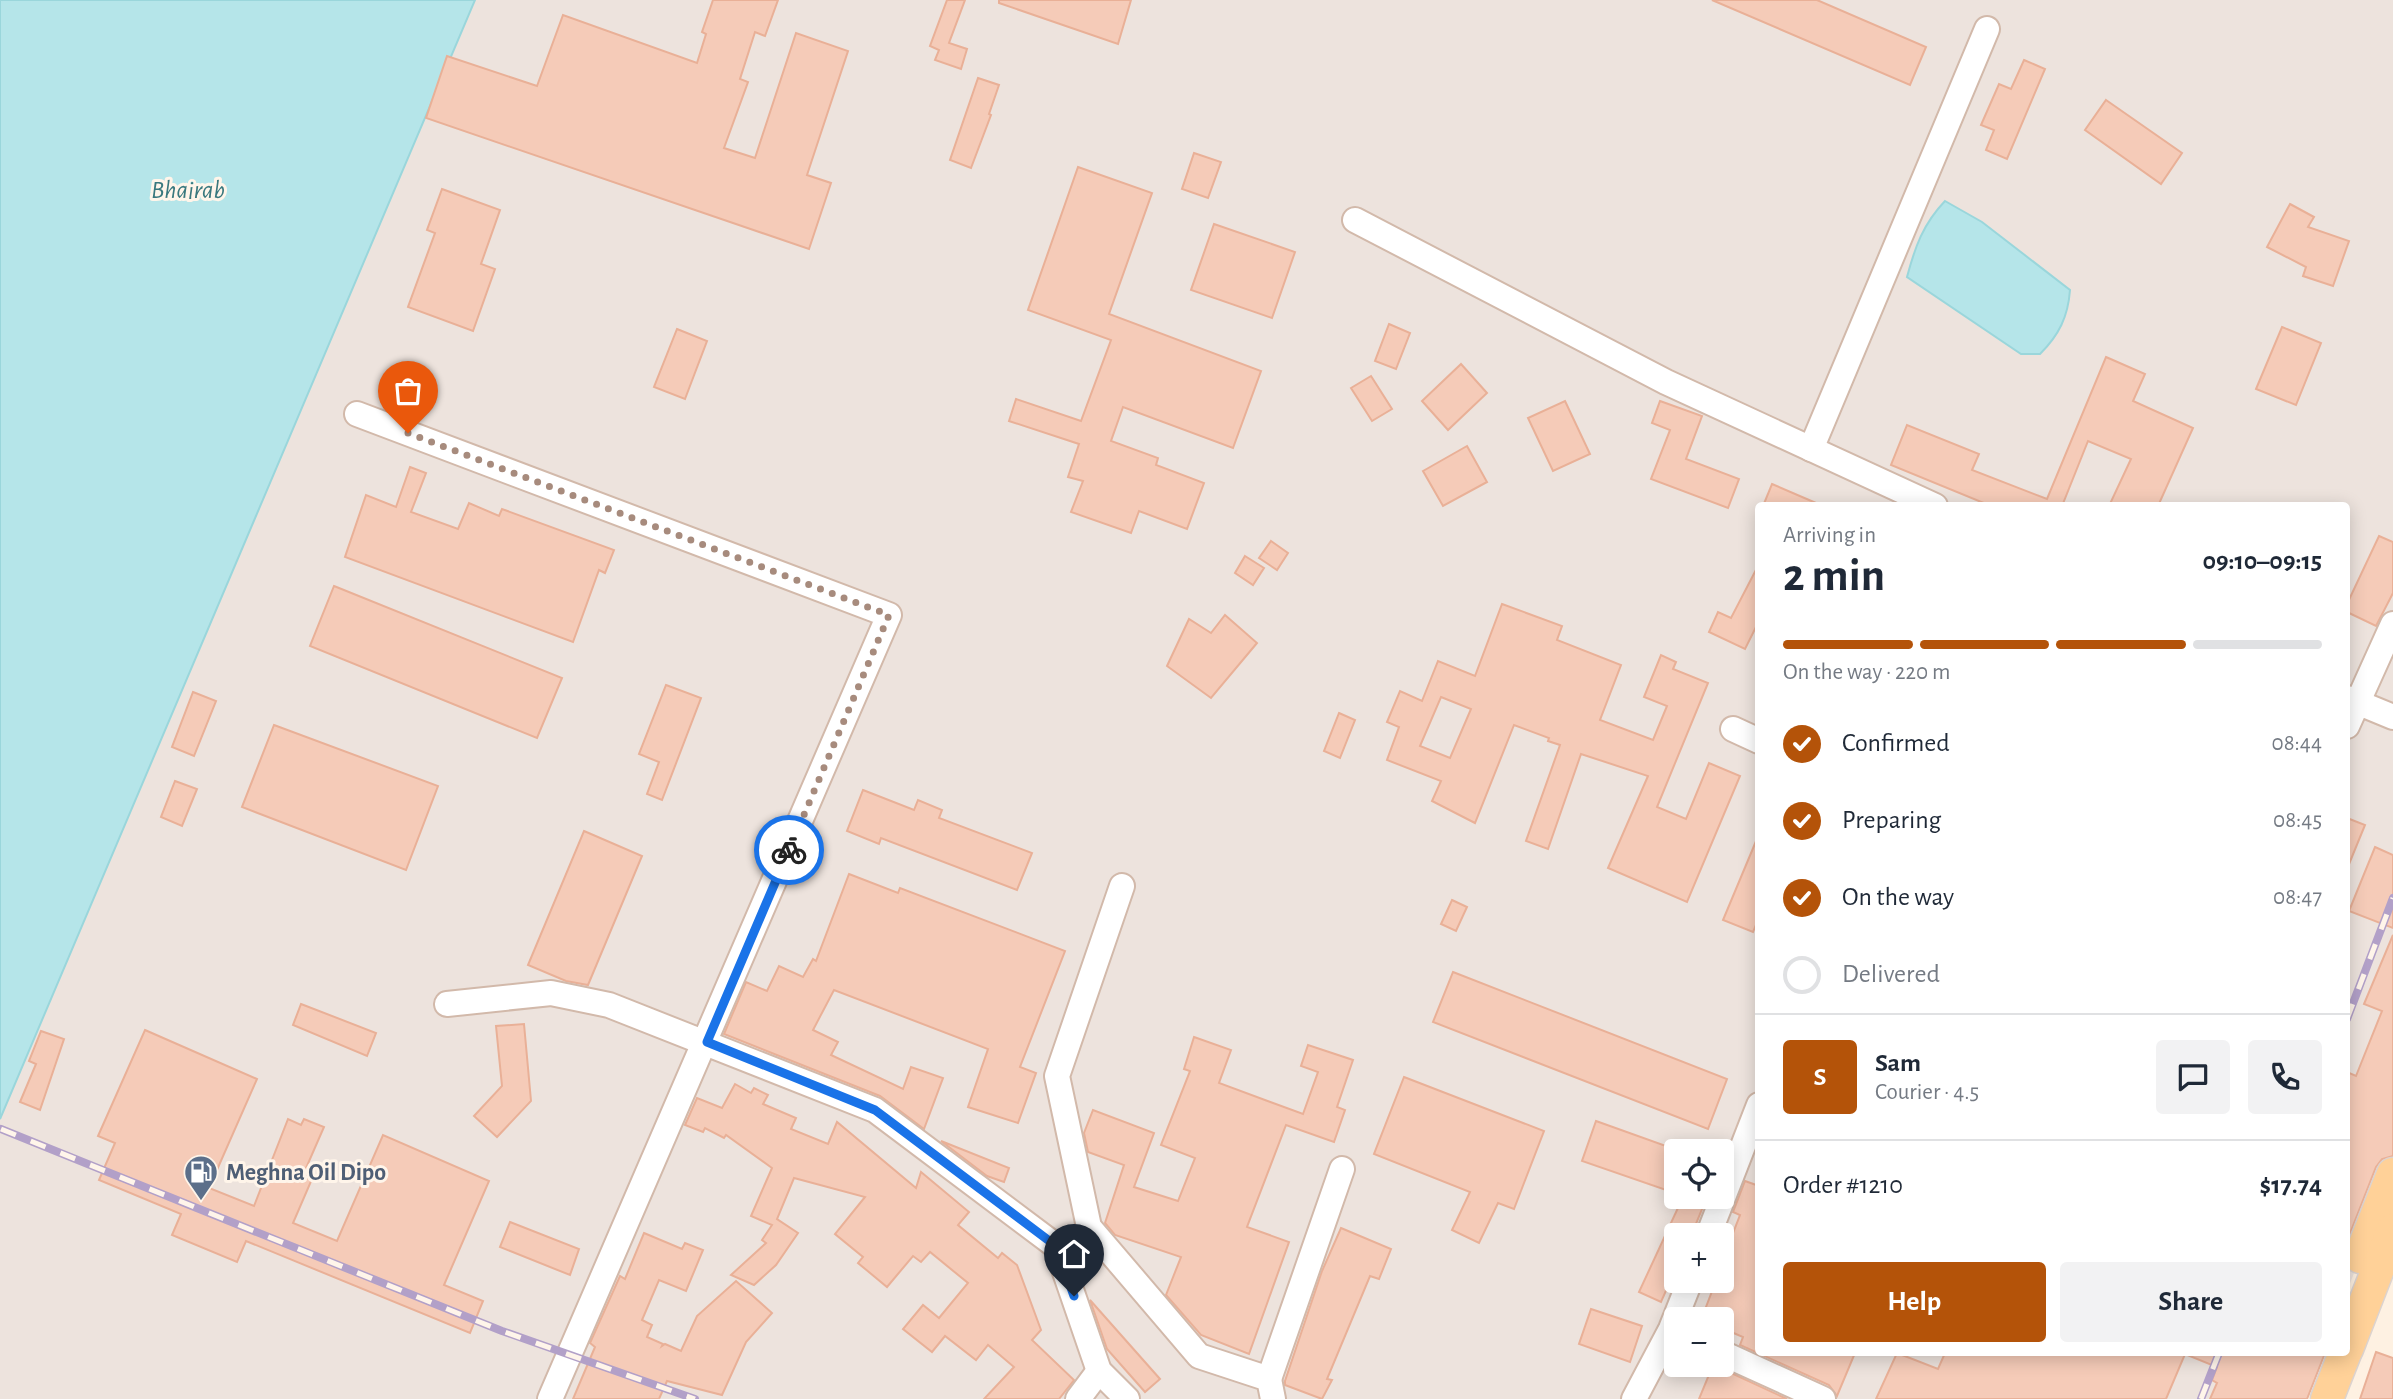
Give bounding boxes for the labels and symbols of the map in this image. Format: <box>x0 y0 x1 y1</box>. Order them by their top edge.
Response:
water label: Bhairab <box>151 177 225 203</box>
pin <box>378 361 438 433</box>
courier <box>754 815 824 885</box>
fuel station icon: Meghna Oil Dipo <box>182 1153 220 1202</box>
place label: Meghna Oil Dipo <box>226 1161 386 1185</box>
pin <box>1044 1224 1104 1296</box>

